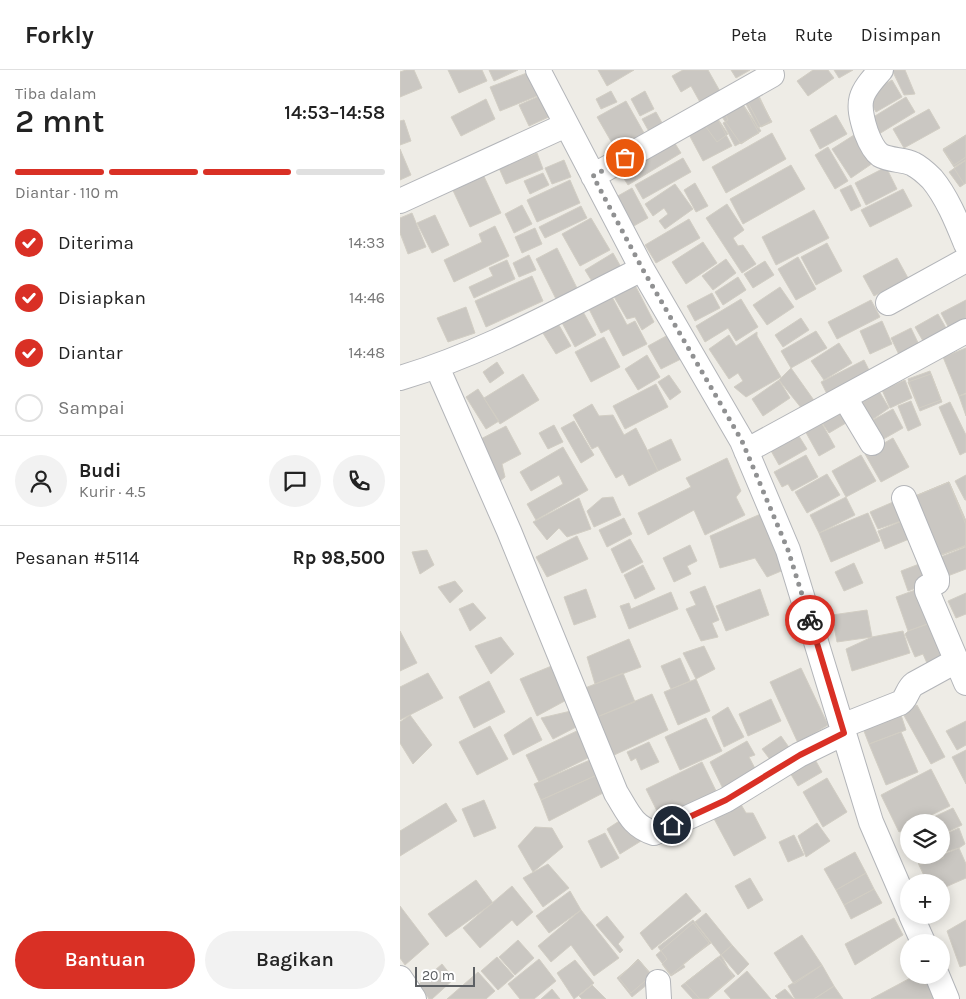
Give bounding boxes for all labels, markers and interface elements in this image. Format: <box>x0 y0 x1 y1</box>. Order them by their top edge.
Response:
text: Forkly <box>25 21 94 49</box>
text: Peta <box>731 24 767 46</box>
text: Rute <box>795 24 833 46</box>
text: Disimpan <box>861 24 941 46</box>
text: Tiba dalam <box>15 84 96 103</box>
text: 14:53–14:58 <box>284 102 385 124</box>
text: 2 mnt <box>15 103 105 140</box>
pin <box>604 137 646 179</box>
icon: bag <box>611 144 639 172</box>
text: Diantar · 110 m <box>15 183 119 202</box>
icon: check <box>15 229 43 257</box>
text: Diterima <box>58 232 134 254</box>
text: 14:33 <box>348 233 385 252</box>
icon: check <box>15 284 43 312</box>
text: Disiapkan <box>58 287 146 309</box>
text: 14:46 <box>349 288 385 307</box>
icon: check <box>15 339 43 367</box>
text: Diantar <box>58 342 123 364</box>
text: 14:48 <box>348 343 385 362</box>
text: Sampai <box>58 397 125 419</box>
button: person <box>15 455 67 507</box>
button: chat <box>269 455 321 507</box>
button: phone <box>333 455 385 507</box>
text: Budi <box>79 460 121 482</box>
text: Kurir · 4.5 <box>79 482 146 501</box>
text: Pesanan #5114 <box>15 547 139 569</box>
text: Rp 98,500 <box>293 547 385 569</box>
courier <box>785 595 835 645</box>
icon: bike <box>796 606 824 634</box>
pin <box>651 804 693 846</box>
icon: home <box>658 811 686 839</box>
map controls <box>900 814 950 984</box>
button: layers <box>900 814 950 864</box>
button: + <box>900 874 950 924</box>
button: Bantuan <box>15 931 195 989</box>
button: Bagikan <box>205 931 385 989</box>
button: − <box>900 934 950 984</box>
scale bar <box>415 964 475 987</box>
text: 20 m <box>422 967 455 984</box>

